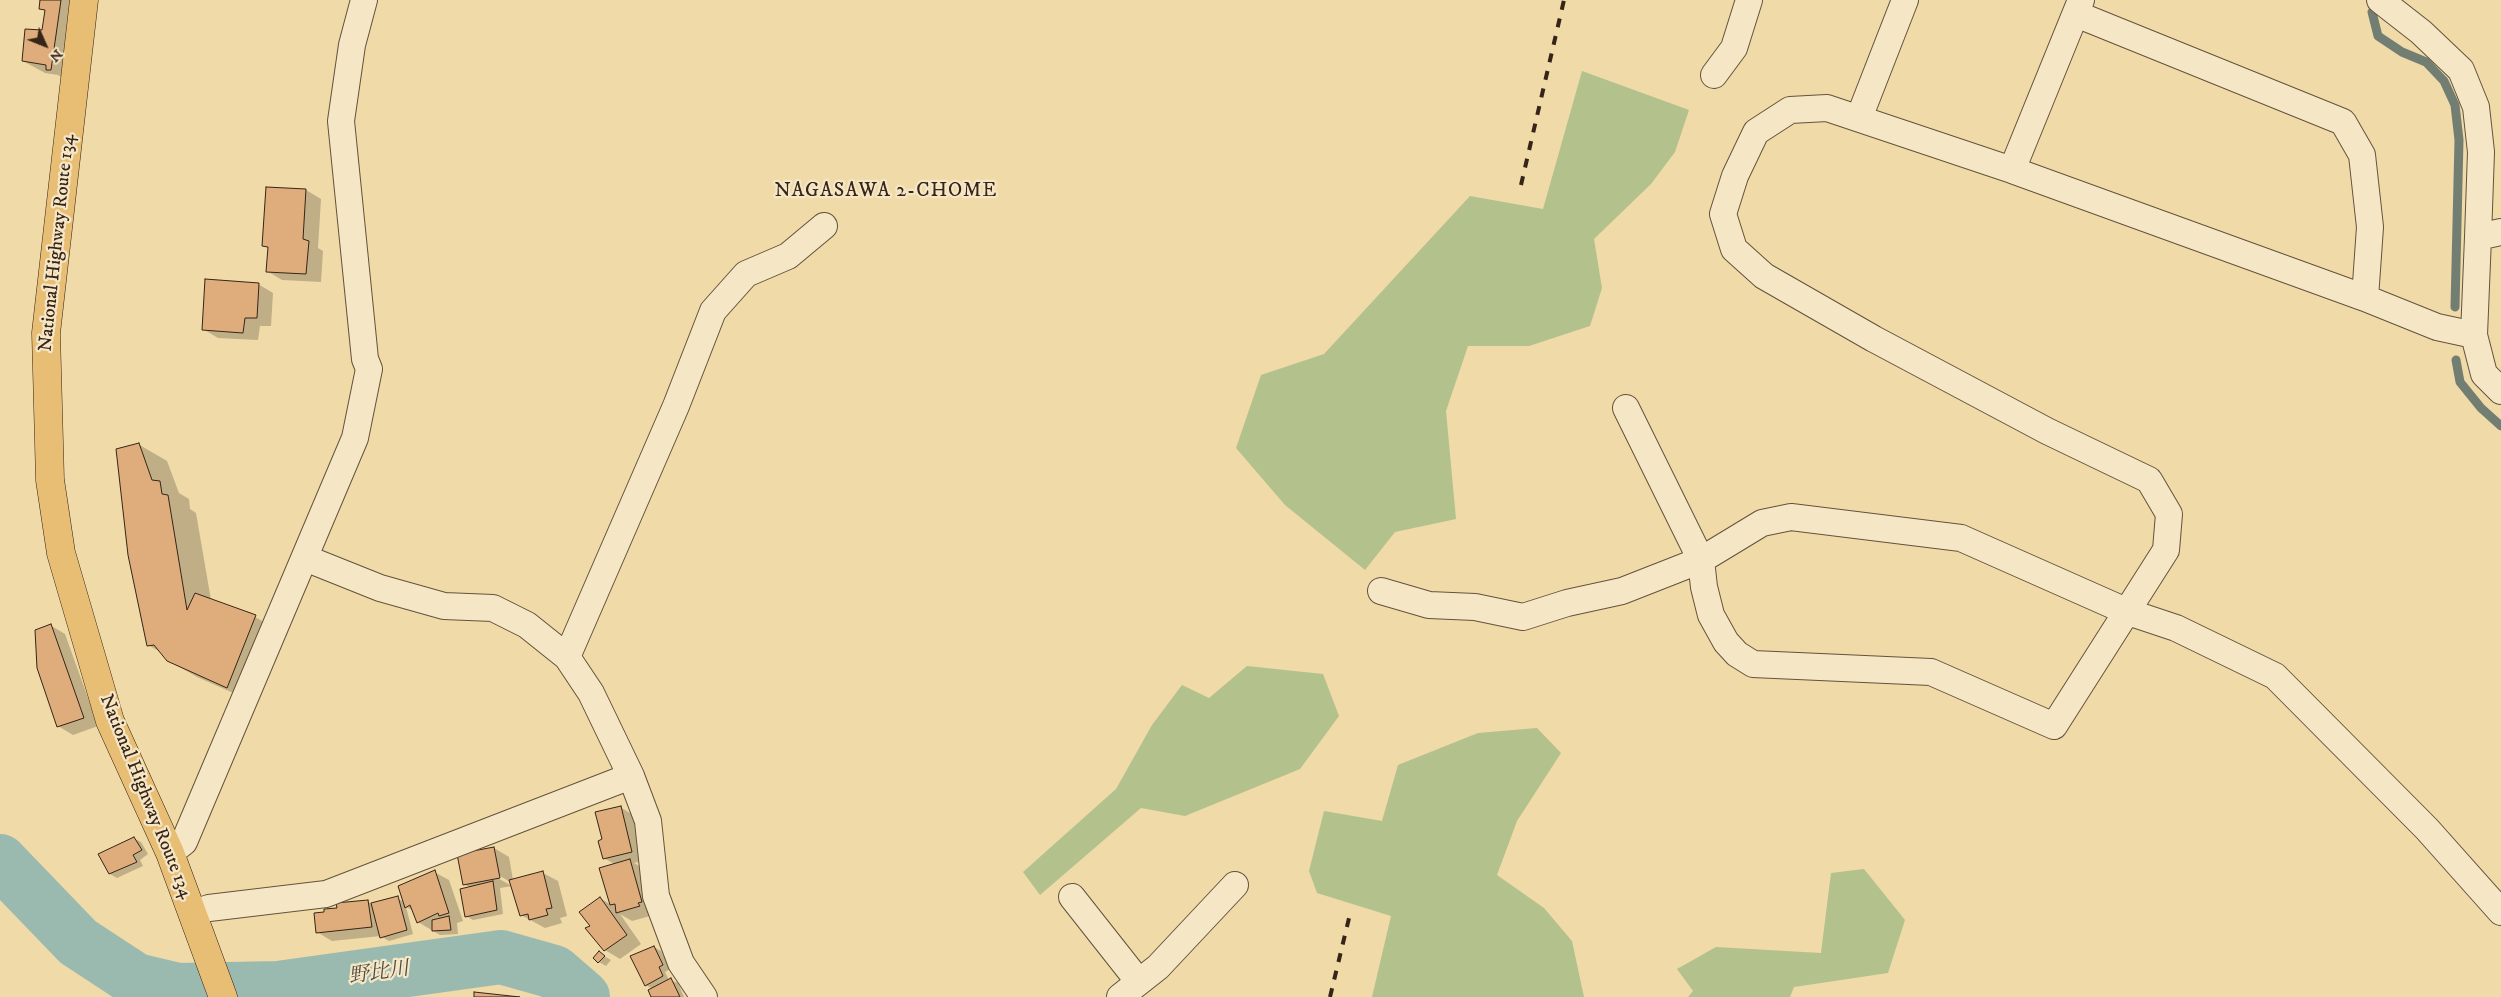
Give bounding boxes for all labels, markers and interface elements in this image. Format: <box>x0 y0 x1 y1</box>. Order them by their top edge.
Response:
north arrow <box>20 20 70 70</box>
text: N <box>45 45 66 66</box>
street label: National Highway Route 134 <box>35 133 81 353</box>
district label: NAGASAWA 2-CHOME <box>773 180 999 204</box>
street label: National Highway Route 134 <box>94 692 196 902</box>
water label: 野比川 <box>348 958 410 990</box>

